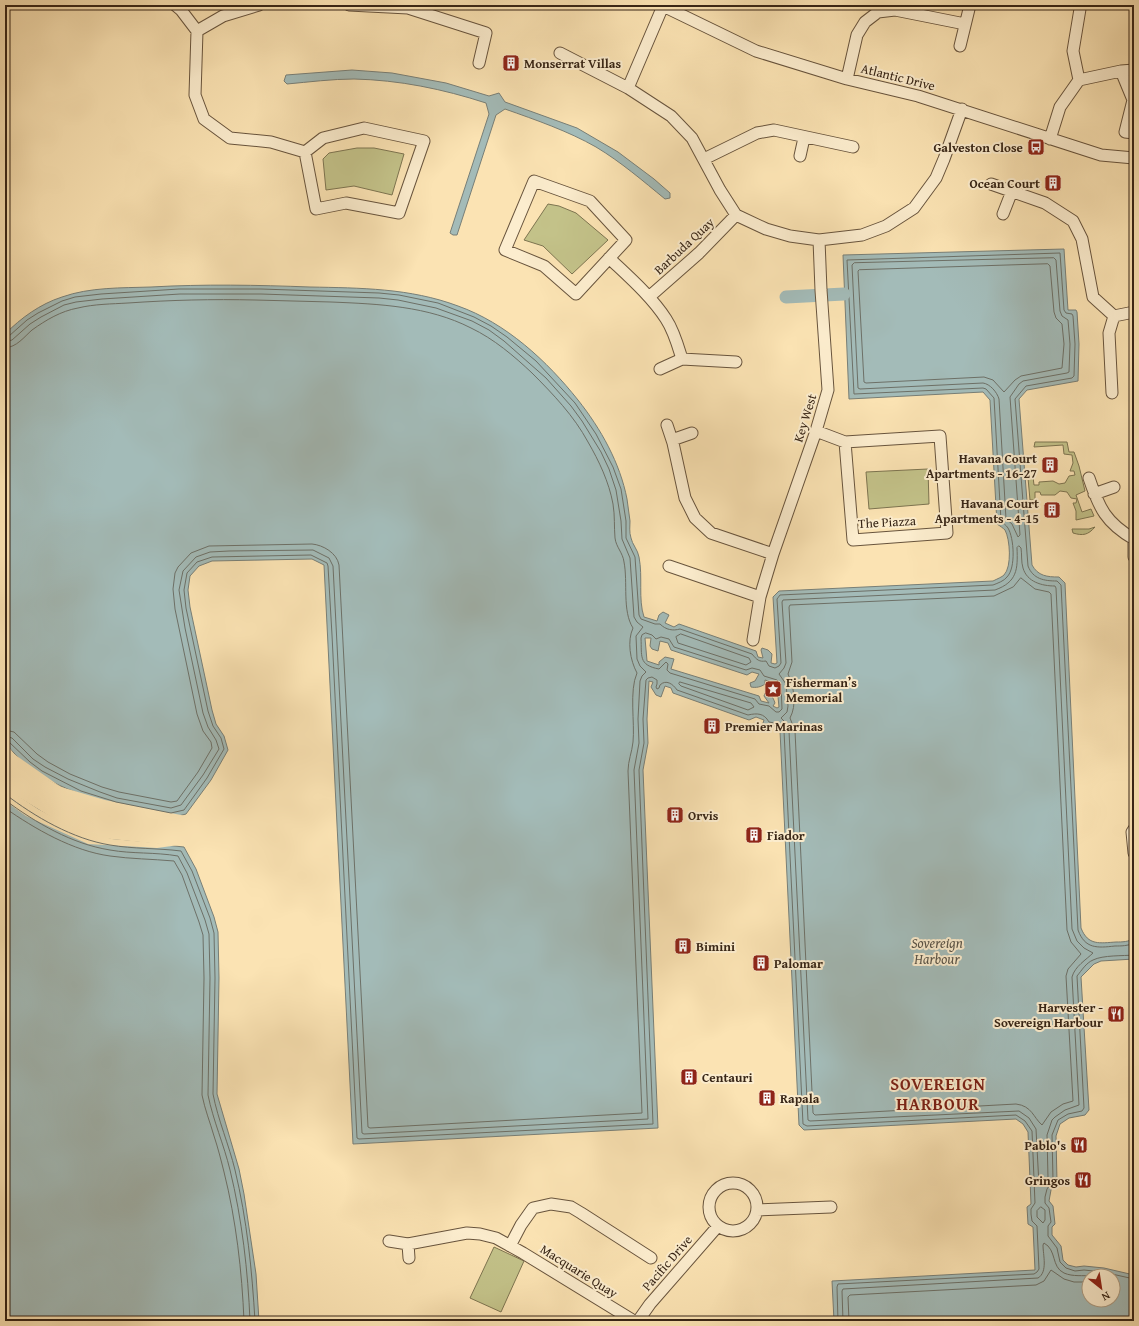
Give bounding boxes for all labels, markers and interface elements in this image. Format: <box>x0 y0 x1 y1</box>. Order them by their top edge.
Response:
building icon: Monserrat Villas <box>501 53 521 73</box>
place label: Monserrat Villas <box>524 54 621 73</box>
street label: Atlantic Drive <box>859 59 937 95</box>
bus stop icon: Galveston Close <box>1026 137 1046 157</box>
place label: Galveston Close <box>933 138 1023 157</box>
building icon: Ocean Court <box>1043 173 1063 193</box>
place label: Ocean Court <box>970 174 1040 193</box>
street label: Barbuda Quay <box>650 213 719 279</box>
street label: Key West <box>789 391 821 444</box>
place label: Havana Court Apartments - 16-27 <box>926 449 1037 483</box>
building icon: Havana Court Apartments - 16-27 <box>1040 455 1060 475</box>
place label: Havana Court Apartments - 4-15 <box>935 494 1039 528</box>
building icon: Havana Court Apartments - 4-15 <box>1042 500 1062 520</box>
street label: The Piazza <box>858 511 917 533</box>
place label: Fisherman’s Memorial <box>786 673 857 707</box>
place icon: Fisherman’s Memorial <box>763 679 783 699</box>
building icon: Premier Marinas <box>702 716 722 736</box>
place label: Premier Marinas <box>725 717 823 736</box>
building icon: Orvis <box>665 805 685 825</box>
place label: Orvis <box>688 806 719 825</box>
building icon: Fiador <box>744 825 764 845</box>
place label: Fiador <box>767 826 805 845</box>
water label: Sovereign Harbour <box>911 933 963 969</box>
building icon: Bimini <box>673 936 693 956</box>
place label: Bimini <box>696 937 735 956</box>
building icon: Palomar <box>751 953 771 973</box>
place label: Palomar <box>774 954 823 973</box>
place label: Harvester - Sovereign Harbour <box>994 998 1103 1032</box>
restaurant icon: Harvester - Sovereign Harbour <box>1106 1004 1126 1024</box>
building icon: Centauri <box>679 1067 699 1087</box>
place label: Centauri <box>702 1068 752 1087</box>
district label: SOVEREIGN HARBOUR <box>890 1071 986 1116</box>
building icon: Rapala <box>757 1088 777 1108</box>
place label: Rapala <box>780 1089 820 1108</box>
restaurant icon: Pablo's <box>1069 1135 1089 1155</box>
place label: Pablo's <box>1024 1136 1066 1155</box>
restaurant icon: Gringos <box>1073 1170 1093 1190</box>
place label: Gringos <box>1025 1171 1070 1190</box>
street label: Pacific Drive <box>637 1231 697 1295</box>
street label: Macquarie Quay <box>537 1240 622 1303</box>
north arrow <box>1081 1268 1121 1308</box>
text: N <box>1098 1288 1113 1306</box>

